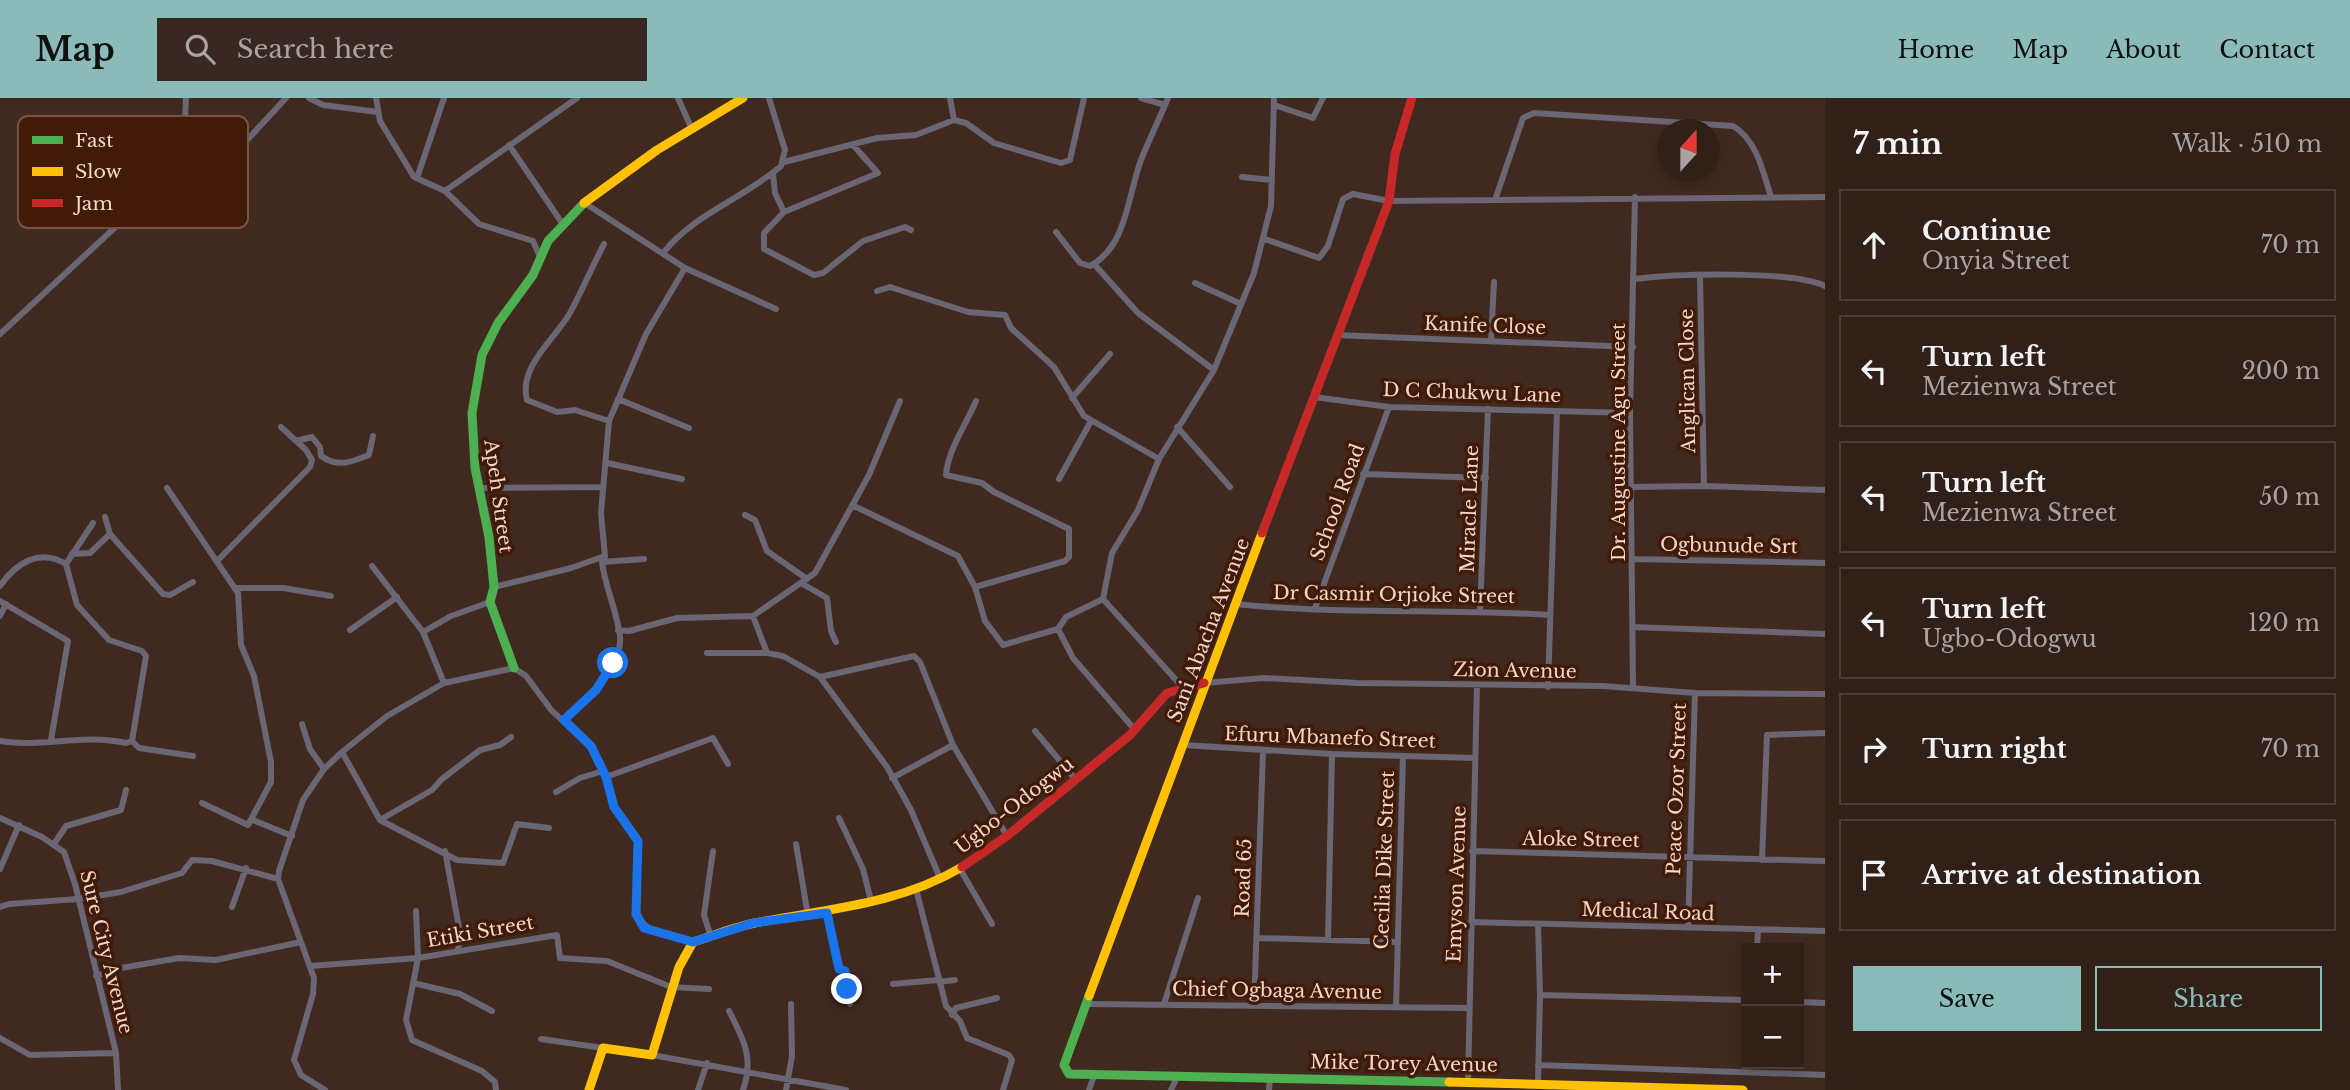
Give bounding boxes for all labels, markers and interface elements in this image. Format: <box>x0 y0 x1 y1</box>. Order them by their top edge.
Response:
search box <box>157 18 647 81</box>
text: Map <box>35 29 115 70</box>
icon: search <box>181 30 219 68</box>
text: Search here <box>237 33 394 65</box>
text: Home <box>1898 35 1974 64</box>
text: Map <box>2012 35 2068 64</box>
text: About <box>2106 35 2181 64</box>
text: Contact <box>2219 35 2315 64</box>
legend <box>18 116 248 228</box>
north arrow <box>1657 119 1720 182</box>
text: 7 min <box>1853 125 1942 162</box>
text: Fast <box>75 129 114 152</box>
text: Walk · 510 m <box>2172 130 2322 158</box>
text: Slow <box>75 160 122 183</box>
text: Jam <box>72 192 113 215</box>
text: Continue <box>1922 215 2051 247</box>
icon: ahead <box>1855 226 1893 264</box>
text: 70 m <box>2261 231 2320 259</box>
text: Onyia Street <box>1922 247 2070 275</box>
street label: Anglican Close <box>1675 309 1700 454</box>
street label: Kanife Close <box>1424 312 1546 339</box>
street label: Dr. Augustine Agu Street <box>1607 322 1630 561</box>
text: Turn left <box>1922 341 2046 373</box>
icon: left <box>1855 352 1893 390</box>
text: 200 m <box>2242 357 2320 385</box>
text: Mezienwa Street <box>1922 373 2117 401</box>
street label: D C Chukwu Lane <box>1382 378 1562 407</box>
street label: Apeh Street <box>479 437 518 555</box>
street label: School Road <box>1306 440 1369 564</box>
street label: Miracle Lane <box>1456 445 1483 573</box>
text: Turn left <box>1922 467 2046 499</box>
icon: left <box>1855 478 1893 516</box>
text: 50 m <box>2259 483 2320 511</box>
text: Mezienwa Street <box>1922 499 2117 527</box>
street label: Ogbunude Srt <box>1660 533 1799 558</box>
street label: Sani Abacha Avenue <box>1163 535 1254 725</box>
street label: Dr Casmir Orjioke Street <box>1273 581 1516 608</box>
text: Turn left <box>1922 593 2046 625</box>
icon: left <box>1855 604 1893 642</box>
text: 120 m <box>2248 609 2320 637</box>
text: Ugbo-Odogwu <box>1922 625 2097 653</box>
route start <box>597 647 628 678</box>
street label: Zion Avenue <box>1453 658 1577 683</box>
street label: Peace Ozor Street <box>1662 702 1691 876</box>
street label: Efuru Mbanefo Street <box>1224 722 1437 753</box>
icon: right <box>1855 730 1893 768</box>
text: Turn right <box>1922 733 2067 765</box>
text: 70 m <box>2261 735 2320 763</box>
street label: Ugbo-Odogwu <box>950 752 1078 859</box>
street label: Cecilia Dike Street <box>1370 769 1399 950</box>
street label: Emyson Avenue <box>1442 805 1471 963</box>
street label: Aloke Street <box>1521 827 1641 852</box>
street label: Road 65 <box>1231 838 1256 918</box>
icon: arrive <box>1855 856 1893 894</box>
text: Arrive at destination <box>1922 859 2202 891</box>
street label: Sure City Avenue <box>75 868 138 1036</box>
street label: Medical Road <box>1581 898 1715 925</box>
street label: Etiki Street <box>425 911 536 952</box>
map controls <box>1741 943 1804 1069</box>
button: + <box>1741 943 1804 1006</box>
button: Save <box>1853 966 2081 1031</box>
button: Share <box>2095 966 2322 1031</box>
route end <box>831 973 862 1004</box>
street label: Chief Ogbaga Avenue <box>1172 977 1382 1004</box>
button: − <box>1741 1006 1804 1069</box>
street label: Mike Torey Avenue <box>1310 1050 1498 1077</box>

